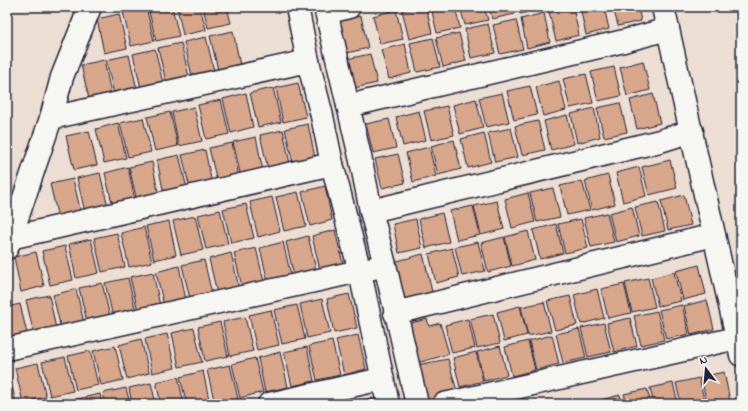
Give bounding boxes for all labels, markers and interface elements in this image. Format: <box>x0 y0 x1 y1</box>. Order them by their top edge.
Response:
north arrow <box>686 349 726 389</box>
text: N <box>698 352 709 369</box>

